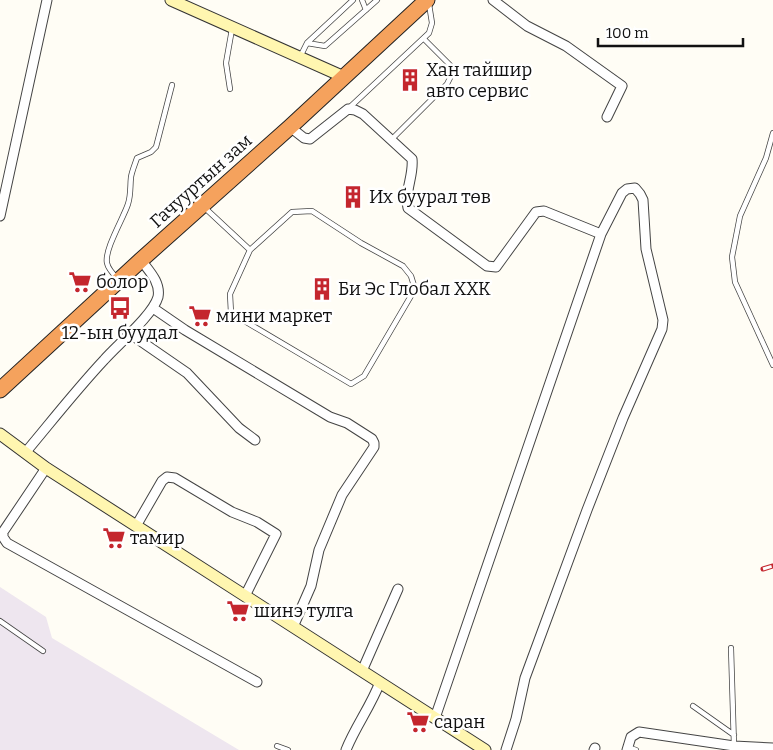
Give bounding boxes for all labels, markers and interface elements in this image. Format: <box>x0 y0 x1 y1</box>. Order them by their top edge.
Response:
scale bar <box>598 15 743 47</box>
text: 100 m <box>606 24 649 42</box>
place label: Хан тайшир авто сервис <box>426 59 532 102</box>
building icon: Хан тайшир авто сервис <box>397 67 423 93</box>
street label: Гачууртын зам <box>146 130 256 232</box>
building icon: Их буурал төв <box>340 184 366 210</box>
place label: Их буурал төв <box>369 186 491 208</box>
supermarket icon: болор <box>67 269 93 295</box>
place label: болор <box>96 271 148 293</box>
building icon: Би Эс Глобал ХХК <box>309 276 335 302</box>
place label: Би Эс Глобал ХХК <box>338 278 491 300</box>
bus stop icon: 12-ын буудал <box>107 295 133 321</box>
supermarket icon: мини маркет <box>187 303 213 329</box>
place label: мини маркет <box>216 305 332 327</box>
place label: 12-ын буудал <box>62 322 179 344</box>
supermarket icon: тамир <box>101 525 127 551</box>
place label: тамир <box>130 527 185 549</box>
supermarket icon: шинэ тулга <box>225 598 251 624</box>
place label: шинэ тулга <box>254 600 354 622</box>
supermarket icon: саран <box>405 709 431 735</box>
place label: саран <box>434 711 485 733</box>

